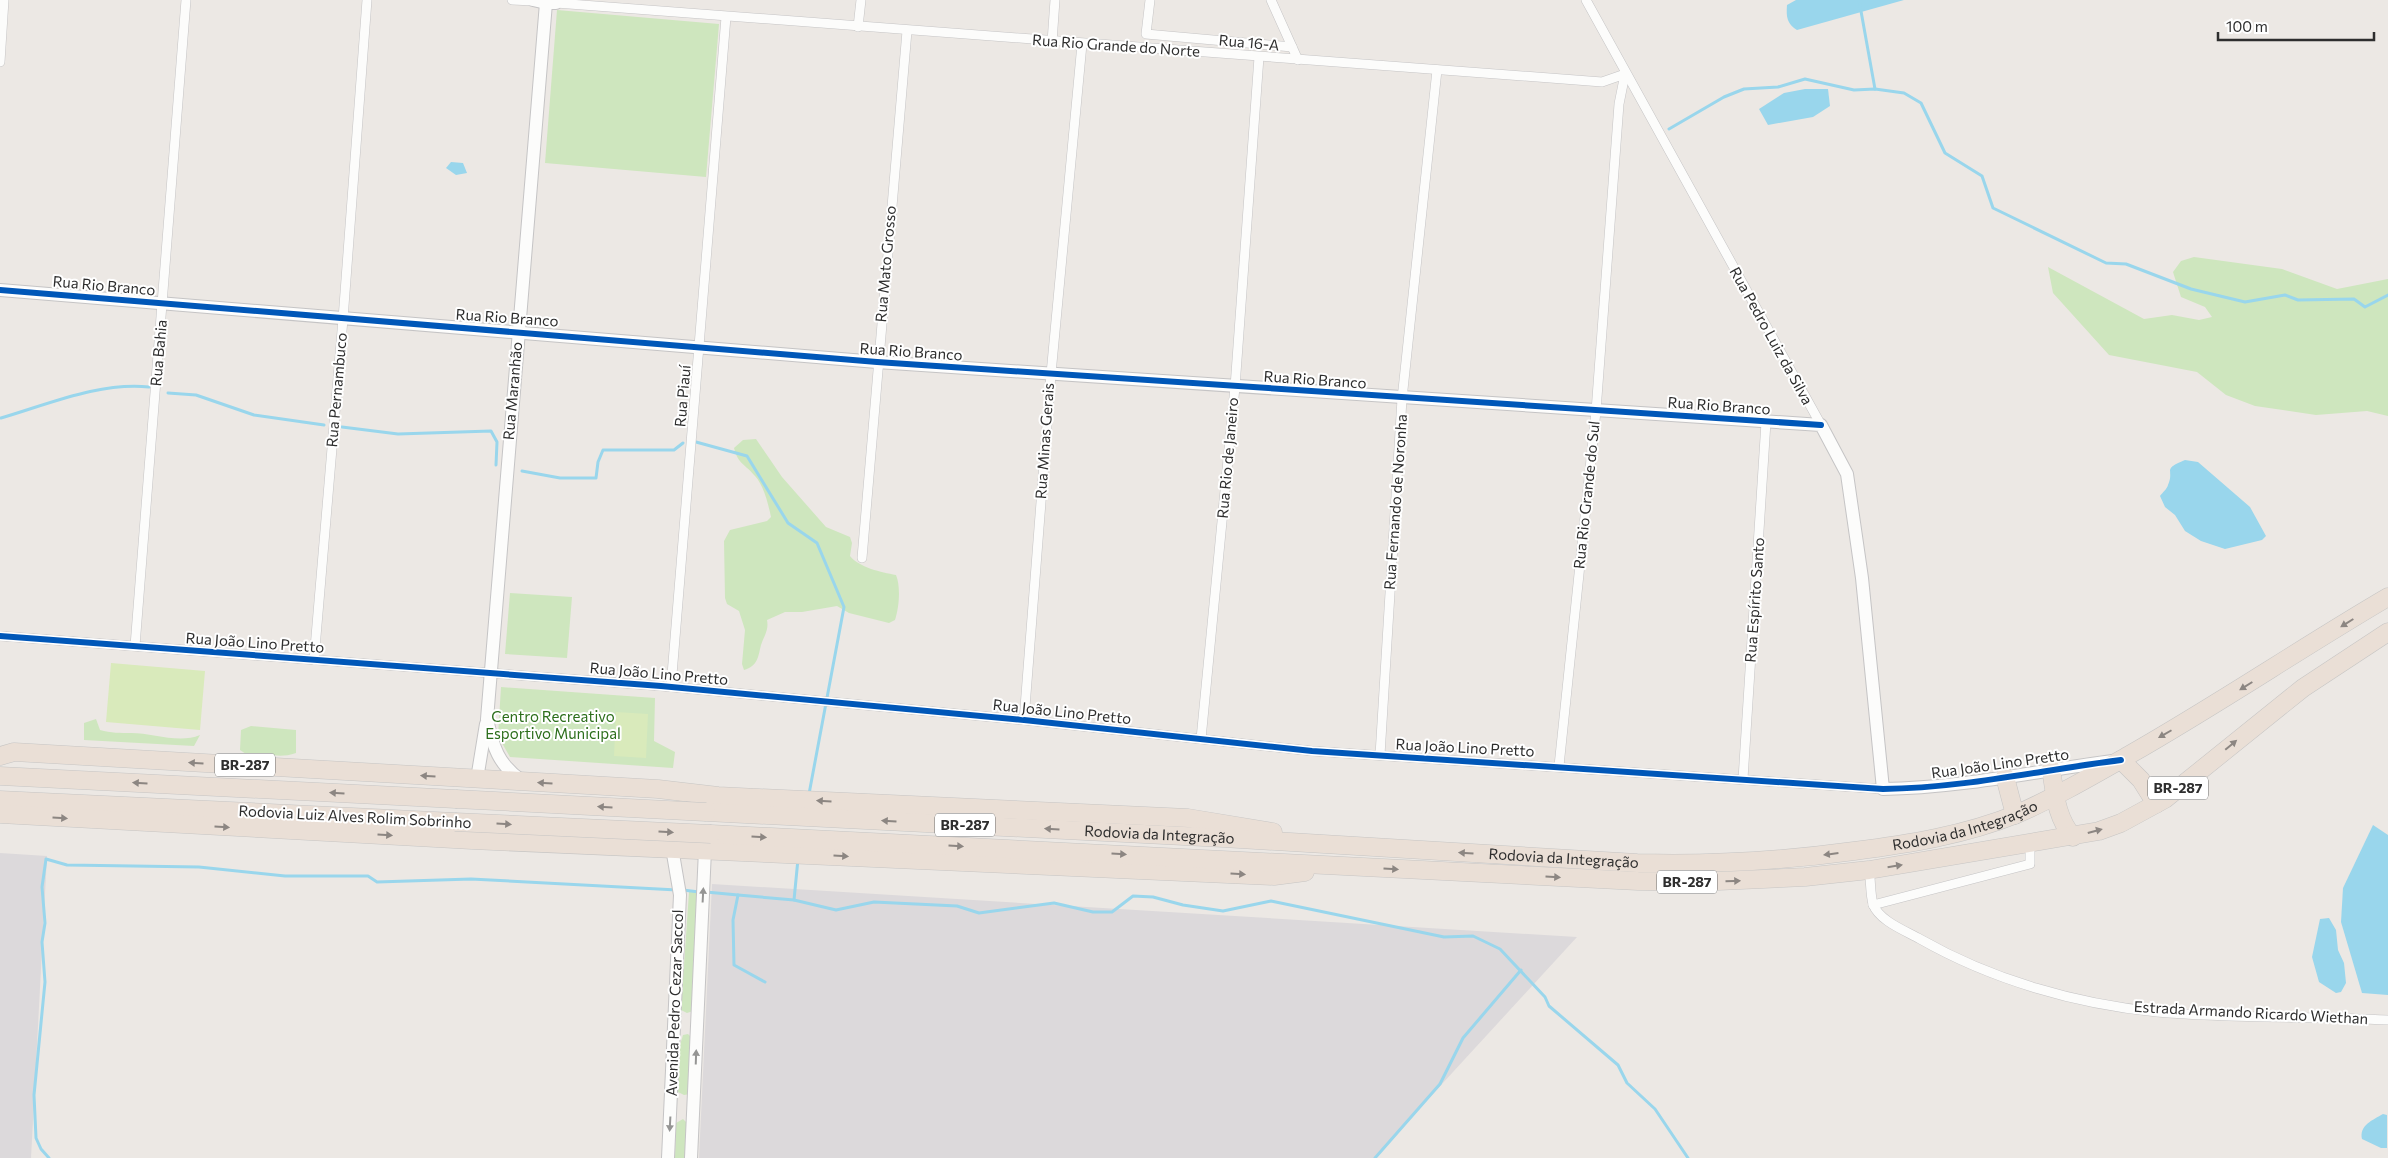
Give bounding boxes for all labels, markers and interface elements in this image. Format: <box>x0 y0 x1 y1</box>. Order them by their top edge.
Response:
scale bar <box>2218 10 2374 42</box>
text: 100 m <box>2226 17 2268 35</box>
street label: Rua Rio Grande do Norte <box>1032 30 1201 60</box>
street label: Rua 16-A <box>1218 30 1280 54</box>
street label: Rua Mato Grosso <box>871 205 899 323</box>
street label: Rua Pedro Luiz da Silva <box>1726 263 1817 408</box>
street label: Rua Rio Branco <box>52 272 156 298</box>
street label: Rua Rio Branco <box>455 304 559 330</box>
street label: Rua Bahia <box>146 319 170 387</box>
street label: Rua Pernambuco <box>322 332 350 448</box>
street label: Rua Rio Branco <box>859 338 963 364</box>
street label: Rua Maranhão <box>499 341 525 441</box>
street label: Rua Piauí <box>670 363 694 428</box>
street label: Rua Rio Branco <box>1263 366 1367 392</box>
street label: Rua Minas Gerais <box>1031 382 1057 500</box>
street label: Rua Rio Branco <box>1667 392 1771 418</box>
street label: Rua Rio de Janeiro <box>1213 397 1241 519</box>
street label: Rua Fernando de Noronha <box>1380 413 1410 590</box>
street label: Rua Rio Grande do Sul <box>1569 420 1603 570</box>
street label: Rua Espírito Santo <box>1741 537 1767 663</box>
one-way arrow <box>2340 618 2353 628</box>
street label: Rua João Lino Pretto <box>185 628 325 656</box>
street label: Rua João Lino Pretto <box>589 658 729 688</box>
one-way arrow <box>2240 681 2253 690</box>
street label: Rua João Lino Pretto <box>992 695 1132 727</box>
park label: Centro Recreativo Esportivo Municipal <box>485 707 621 742</box>
one-way arrow <box>2158 730 2172 739</box>
street label: Rua João Lino Pretto <box>1395 734 1535 760</box>
one-way arrow <box>2224 739 2237 750</box>
street label: Rua João Lino Pretto <box>1930 744 2070 782</box>
road number: BR-287 <box>215 754 275 776</box>
one-way arrow <box>188 758 204 766</box>
one-way arrow <box>420 771 436 779</box>
road number: BR-287 <box>2148 776 2208 800</box>
one-way arrow <box>537 778 553 786</box>
one-way arrow <box>132 779 148 787</box>
one-way arrow <box>329 789 345 797</box>
street label: Rodovia da Integração <box>1891 796 2040 854</box>
one-way arrow <box>816 797 832 805</box>
street label: Rodovia Luiz Alves Rolim Sobrinho <box>238 801 472 831</box>
one-way arrow <box>597 802 613 810</box>
road number: BR-287 <box>935 814 995 836</box>
one-way arrow <box>52 815 68 823</box>
one-way arrow <box>881 817 897 825</box>
one-way arrow <box>496 821 512 829</box>
street label: Rodovia da Integração <box>1084 821 1235 847</box>
one-way arrow <box>215 823 231 831</box>
one-way arrow <box>1043 825 1059 833</box>
one-way arrow <box>2088 827 2103 835</box>
one-way arrow <box>658 828 674 836</box>
one-way arrow <box>377 832 393 840</box>
one-way arrow <box>751 833 767 841</box>
one-way arrow <box>949 843 965 851</box>
street label: Rodovia da Integração <box>1488 844 1639 871</box>
one-way arrow <box>1458 849 1474 857</box>
one-way arrow <box>1111 851 1127 859</box>
one-way arrow <box>1823 851 1839 859</box>
one-way arrow <box>833 853 849 861</box>
one-way arrow <box>1887 861 1903 869</box>
one-way arrow <box>1383 865 1399 873</box>
road number: BR-287 <box>1657 870 1717 894</box>
one-way arrow <box>1231 871 1247 879</box>
one-way arrow <box>1546 873 1562 881</box>
one-way arrow <box>1725 876 1741 884</box>
one-way arrow <box>699 886 707 902</box>
street label: Avenida Pedro Cezar Saccol <box>662 909 686 1097</box>
street label: Estrada Armando Ricardo Wiethan <box>2133 997 2369 1027</box>
one-way arrow <box>692 1049 700 1065</box>
one-way arrow <box>665 1116 673 1132</box>

